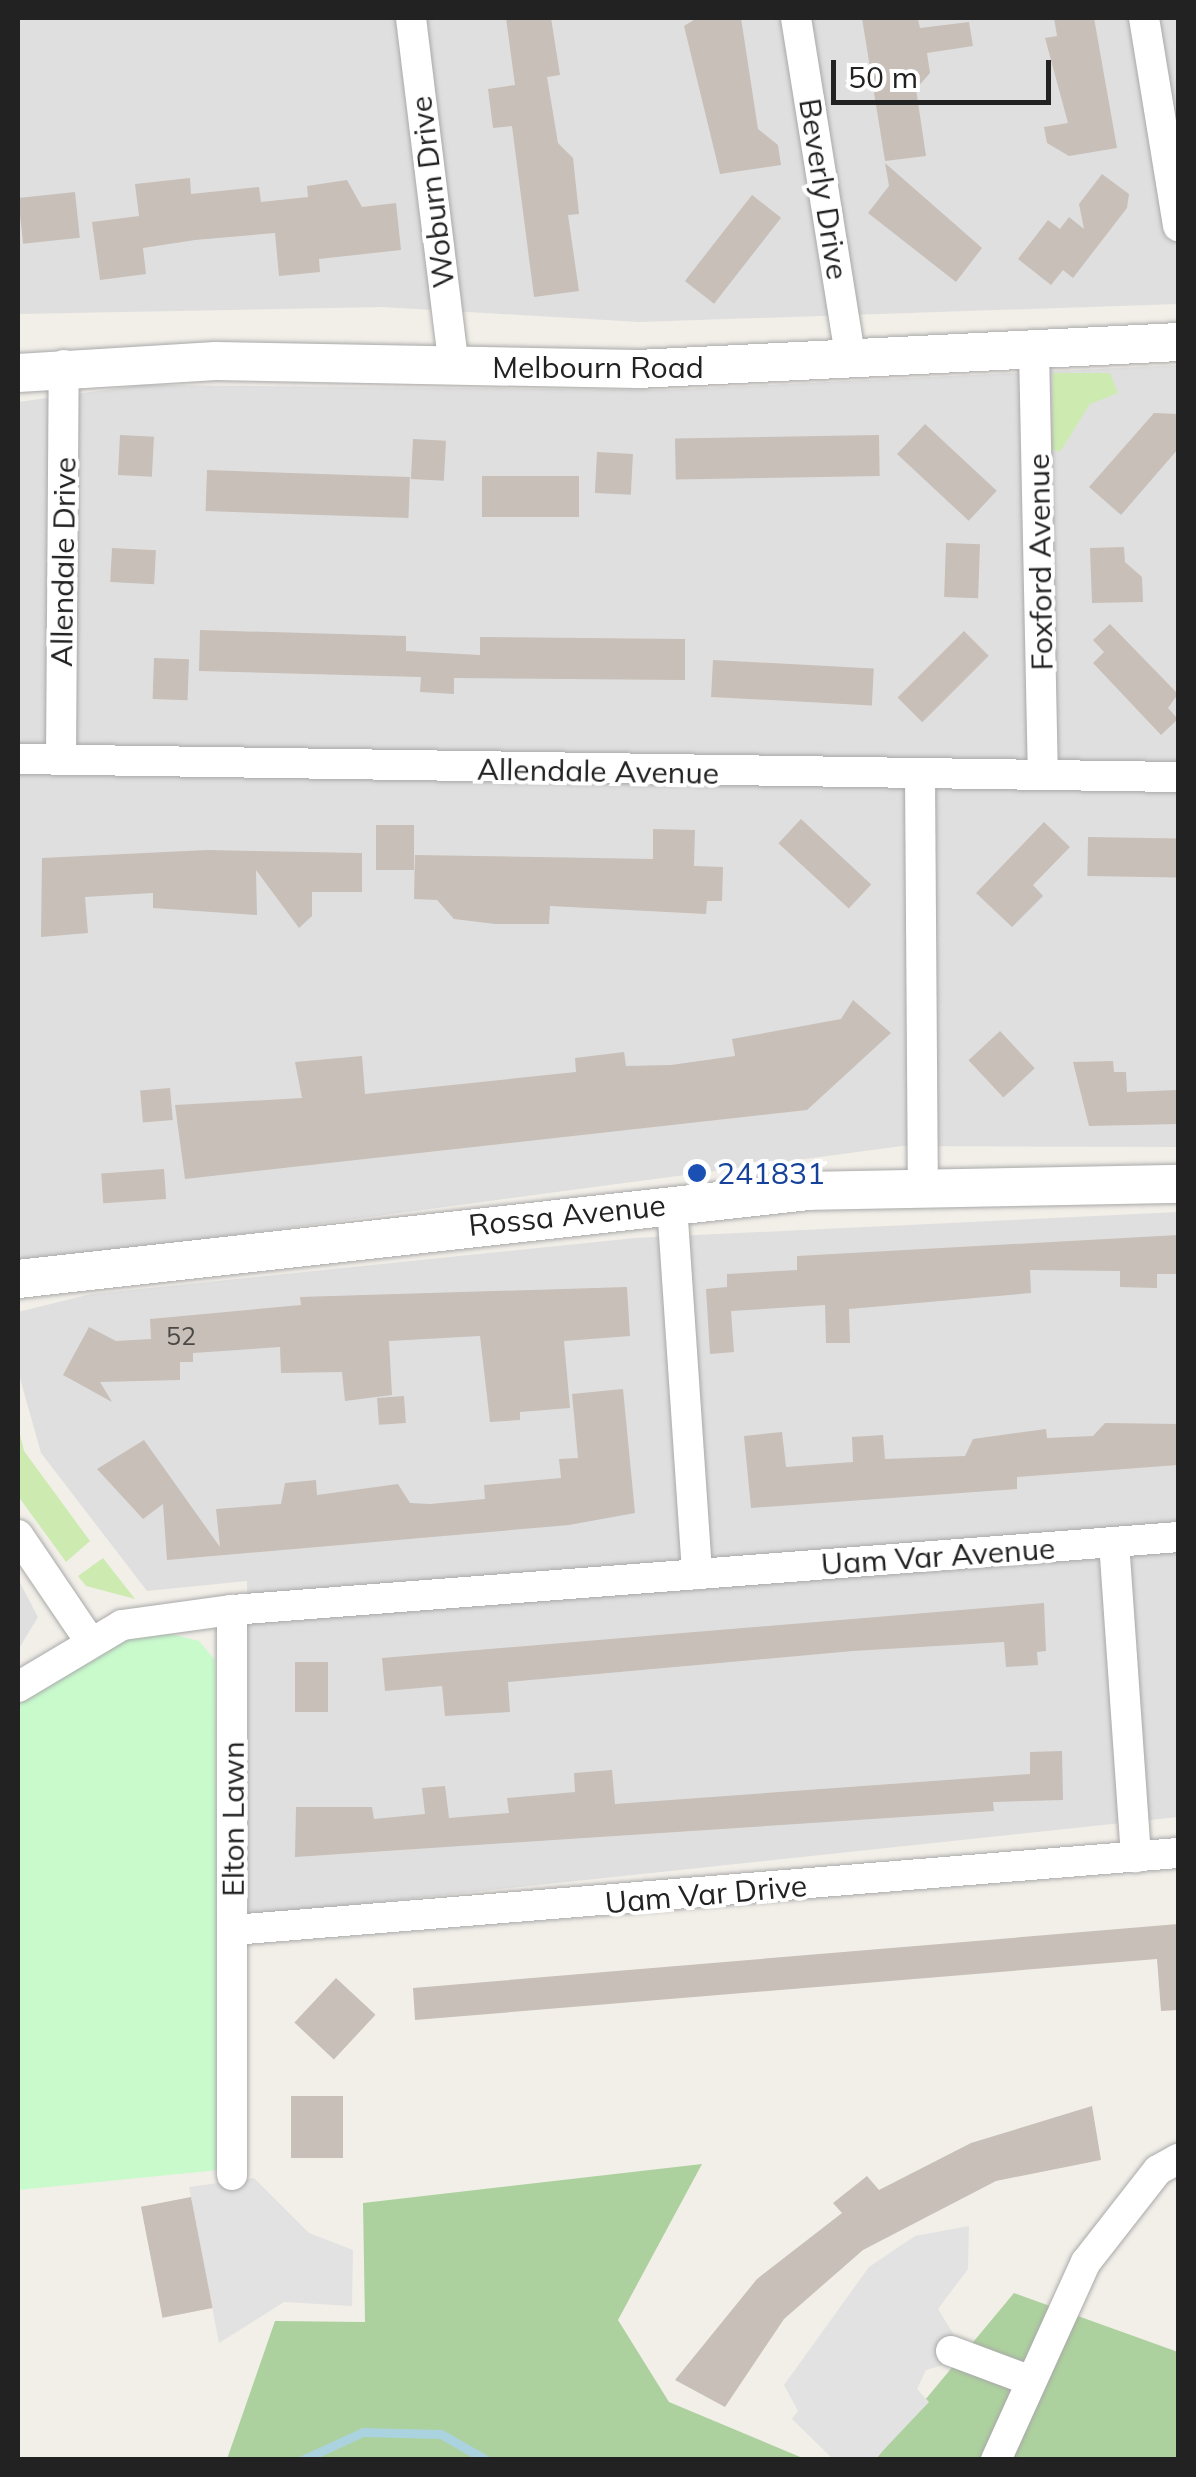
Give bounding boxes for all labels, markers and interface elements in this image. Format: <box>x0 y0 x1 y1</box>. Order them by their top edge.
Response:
scale bar <box>836 40 1056 102</box>
text: 50 m <box>848 58 918 96</box>
street label: Woburn Drive <box>402 94 462 290</box>
street label: Beverly Drive <box>792 96 856 282</box>
street label: Melbourn Road <box>492 349 704 385</box>
street label: Foxford Avenue <box>1020 453 1060 671</box>
street label: Allendale Drive <box>43 457 83 667</box>
street label: Allendale Avenue <box>477 751 719 791</box>
place label: 241831 <box>717 1155 825 1191</box>
marker: 241831 <box>686 1162 708 1184</box>
street label: Rossa Avenue <box>467 1187 667 1243</box>
house number: 52 <box>166 1321 196 1351</box>
street label: Uam Var Avenue <box>820 1530 1056 1582</box>
street label: Elton Lawn <box>215 1741 251 1897</box>
street label: Uam Var Drive <box>604 1867 808 1921</box>

